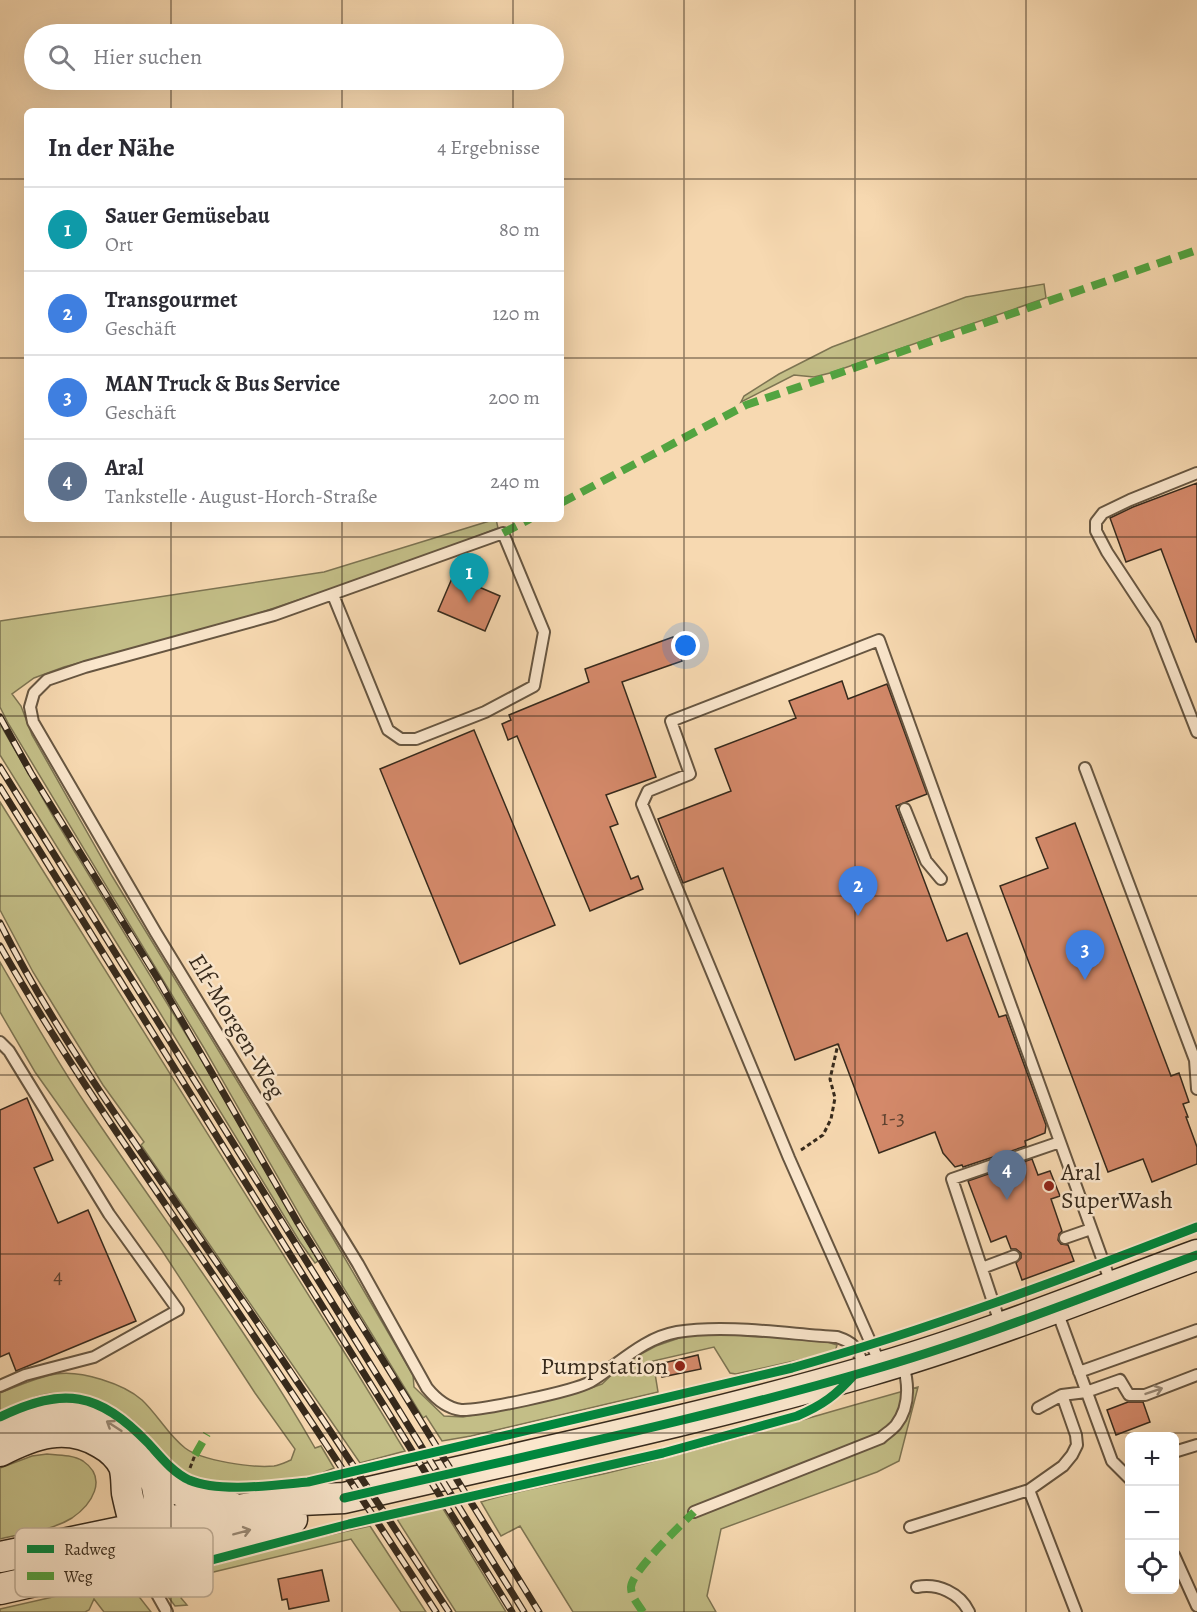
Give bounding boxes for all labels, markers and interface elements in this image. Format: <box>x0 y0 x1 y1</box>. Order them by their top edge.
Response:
search box <box>24 24 564 90</box>
icon: search <box>45 41 78 74</box>
text: Hier suchen <box>93 42 202 72</box>
text: In der Nähe <box>48 130 175 165</box>
text: 4 Ergebnisse <box>437 134 540 161</box>
text: Sauer Gemüsebau <box>105 201 270 231</box>
text: 1 <box>64 216 71 243</box>
text: 80 m <box>499 216 540 243</box>
text: Ort <box>105 231 133 258</box>
text: Transgourmet <box>105 285 237 315</box>
text: 2 <box>63 300 72 327</box>
text: 120 m <box>492 300 540 327</box>
text: Geschäft <box>105 315 176 342</box>
text: MAN Truck & Bus Service <box>105 369 340 399</box>
text: 3 <box>63 384 72 411</box>
text: 200 m <box>489 384 540 411</box>
text: Geschäft <box>105 399 176 426</box>
text: Aral <box>105 453 144 483</box>
text: 4 <box>63 468 72 495</box>
text: 240 m <box>490 468 540 495</box>
text: Tankstelle · August-Horch-Straße <box>105 483 378 510</box>
pin: 1 <box>450 554 488 603</box>
your location <box>671 631 700 660</box>
pin: 2 <box>838 866 878 916</box>
pin: 3 <box>1066 930 1104 980</box>
street label: Elf-Morgen-Weg <box>181 948 293 1104</box>
house number: 1-3 <box>881 1104 905 1132</box>
pin: 4 <box>988 1150 1026 1200</box>
place label: Aral SuperWash <box>1060 1156 1173 1216</box>
marker: Aral SuperWash <box>1042 1179 1056 1193</box>
house number: 4 <box>53 1262 63 1290</box>
place label: Pumpstation <box>541 1350 668 1382</box>
marker: Pumpstation <box>673 1359 687 1373</box>
one-way arrow <box>1144 1385 1163 1396</box>
one-way arrow <box>105 1420 122 1433</box>
map controls <box>1125 1432 1179 1594</box>
button: + <box>1125 1432 1179 1486</box>
button: − <box>1125 1486 1179 1540</box>
one-way arrow <box>232 1526 251 1538</box>
legend <box>15 1528 213 1597</box>
text: Radweg <box>64 1539 116 1561</box>
button: locate <box>1125 1540 1179 1594</box>
text: Weg <box>63 1566 93 1588</box>

